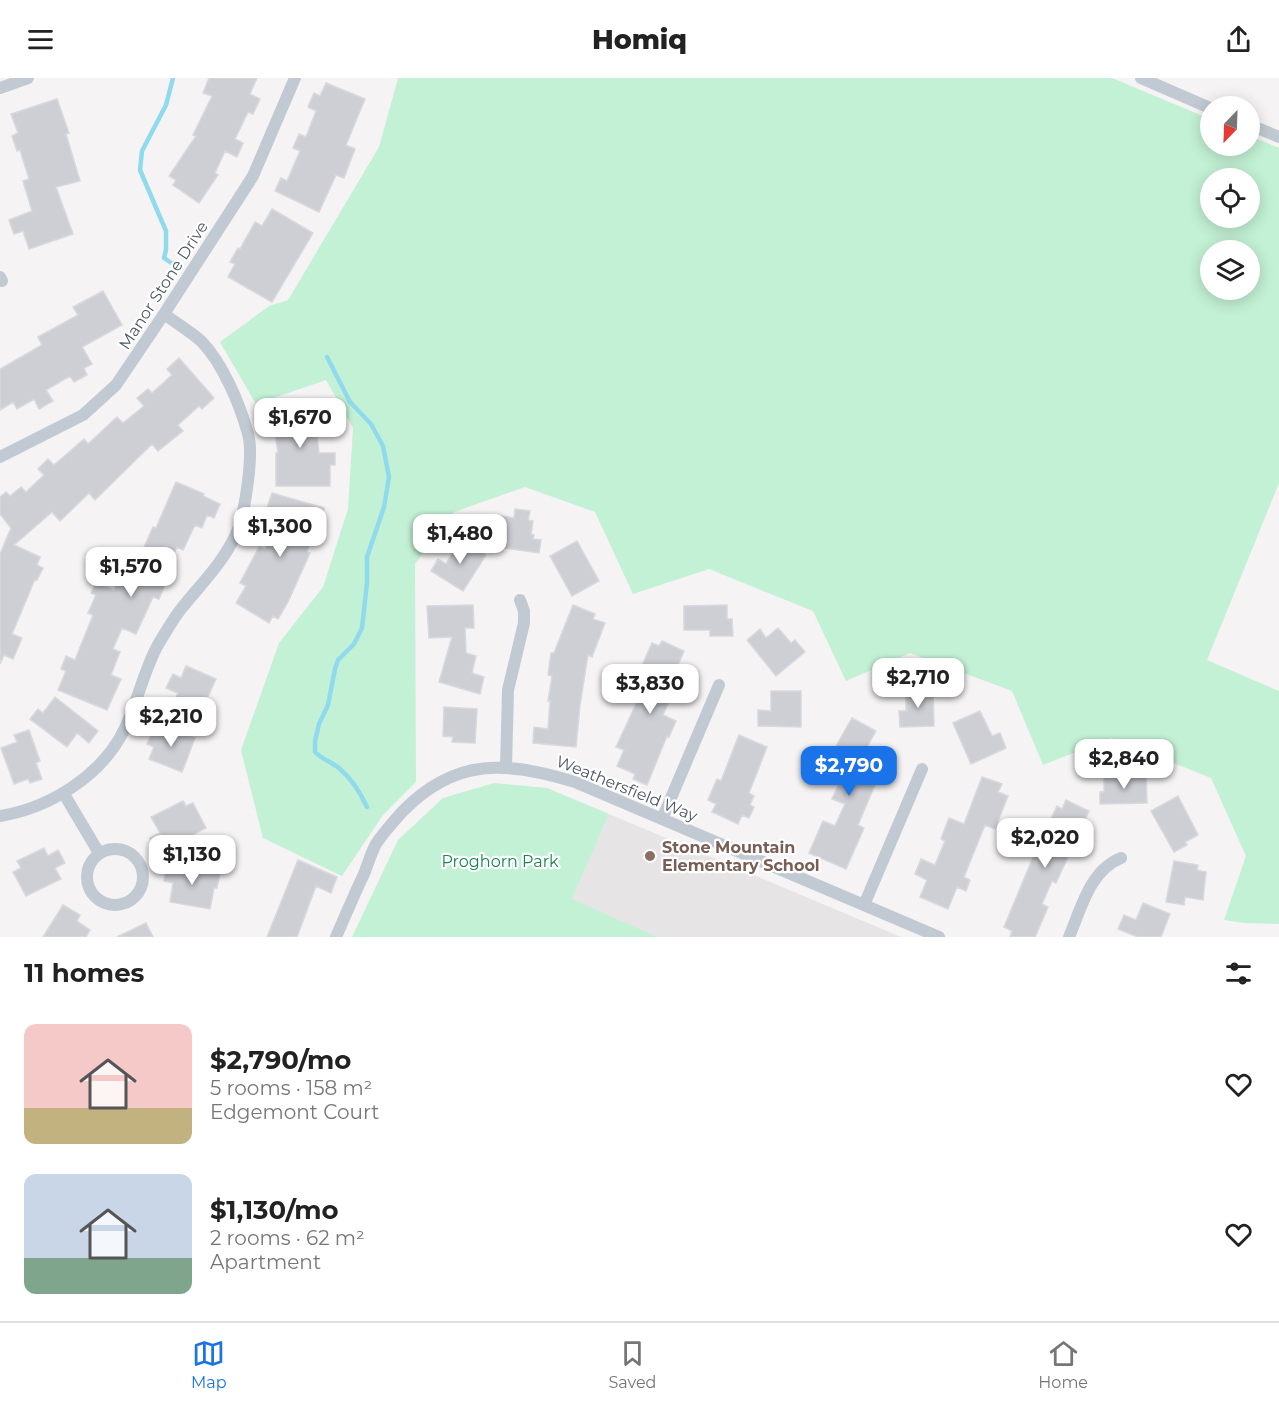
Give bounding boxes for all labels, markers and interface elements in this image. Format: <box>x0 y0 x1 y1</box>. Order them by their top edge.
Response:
icon: menu <box>24 23 57 56</box>
text: Homiq <box>592 23 687 56</box>
icon: share <box>1222 23 1255 56</box>
north arrow <box>1200 96 1260 156</box>
map controls <box>1200 96 1260 300</box>
button: locate <box>1200 168 1260 228</box>
street label: Manor Stone Drive <box>115 218 212 353</box>
button: layers <box>1200 240 1260 300</box>
pin: $1,670 <box>251 398 349 449</box>
text: $1,670 <box>268 405 332 429</box>
pin: $1,300 <box>231 507 329 558</box>
text: $1,300 <box>248 514 312 538</box>
pin: $1,480 <box>411 514 509 565</box>
text: $1,480 <box>427 521 493 545</box>
pin: $1,570 <box>82 547 180 598</box>
text: $1,570 <box>100 554 162 578</box>
pin: $2,710 <box>869 658 967 709</box>
pin: $3,830 <box>601 664 699 715</box>
text: $2,710 <box>886 665 950 689</box>
text: $3,830 <box>616 671 684 695</box>
pin: $2,210 <box>122 697 220 748</box>
text: $2,210 <box>139 704 203 728</box>
pin: $2,840 <box>1075 739 1173 790</box>
pin: $2,790 <box>800 746 898 797</box>
text: $2,840 <box>1089 746 1159 770</box>
street label: Weathersfield Way <box>554 751 700 826</box>
text: $2,790 <box>815 753 883 777</box>
pin: $2,020 <box>996 818 1094 869</box>
text: $2,020 <box>1011 825 1079 849</box>
pin: $1,130 <box>143 835 241 886</box>
place label: Stone Mountain Elementary School <box>662 838 820 875</box>
text: $1,130 <box>163 842 221 866</box>
marker: Stone Mountain Elementary School <box>643 849 657 863</box>
park label: Proghorn Park <box>441 852 559 871</box>
text: 11 homes <box>24 957 144 989</box>
icon: filters <box>1222 957 1255 990</box>
text: $2,790/mo <box>210 1044 351 1076</box>
icon: home <box>72 1048 144 1120</box>
icon: heart <box>1222 1068 1255 1101</box>
text: 5 rooms · 158 m² <box>210 1076 372 1100</box>
text: Edgemont Court <box>210 1100 379 1124</box>
text: $1,130/mo <box>210 1194 339 1226</box>
icon: home <box>72 1198 144 1270</box>
icon: heart <box>1222 1218 1255 1251</box>
text: 2 rooms · 62 m² <box>210 1226 365 1250</box>
text: Apartment <box>210 1250 321 1274</box>
tab: Map <box>191 1337 227 1392</box>
tab: Saved <box>608 1337 656 1392</box>
tab: Home <box>1038 1337 1088 1392</box>

